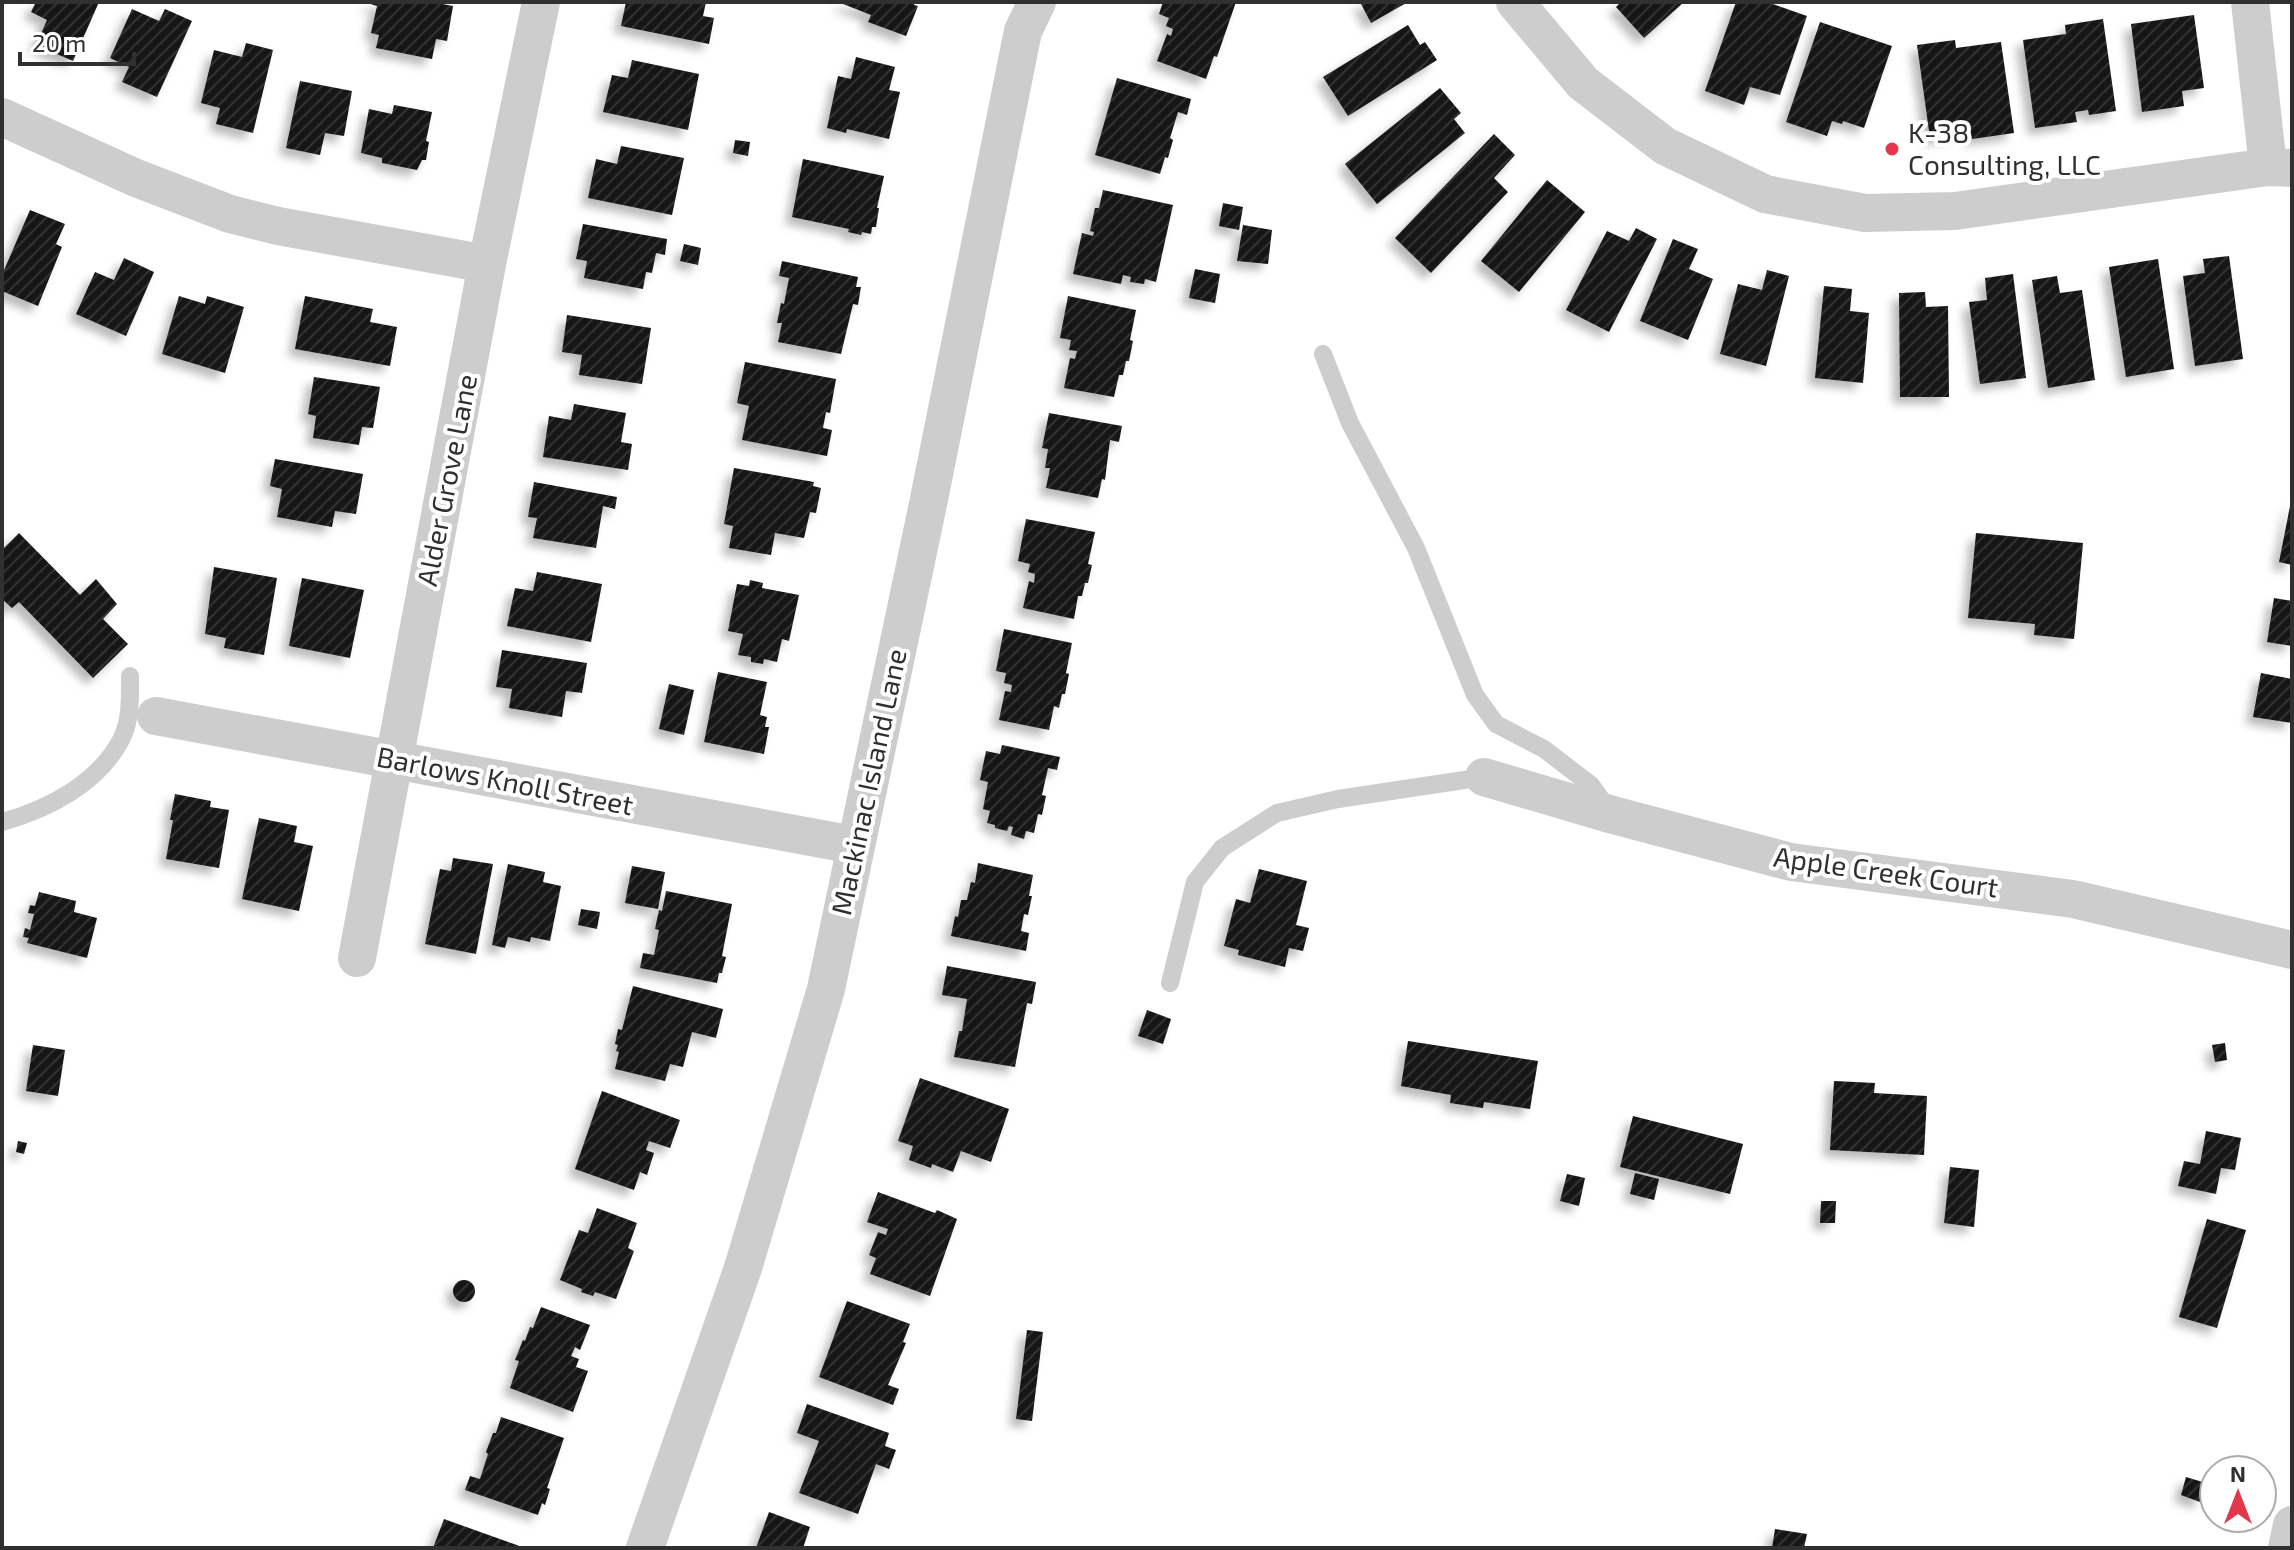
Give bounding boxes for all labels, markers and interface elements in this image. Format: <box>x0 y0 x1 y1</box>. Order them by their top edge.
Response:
scale bar <box>20 16 134 66</box>
text: 20 m <box>32 28 86 57</box>
place label: K-38 Consulting, LLC <box>1908 115 2101 181</box>
marker: K-38 Consulting, LLC <box>1883 140 1901 158</box>
street label: Alder Grove Lane <box>409 371 483 589</box>
street label: Mackinac Island Lane <box>823 646 913 918</box>
street label: Barlows Knoll Street <box>374 738 636 822</box>
street label: Apple Creek Court <box>1772 838 2001 904</box>
north arrow <box>2198 1454 2278 1534</box>
text: N <box>2230 1460 2246 1486</box>

